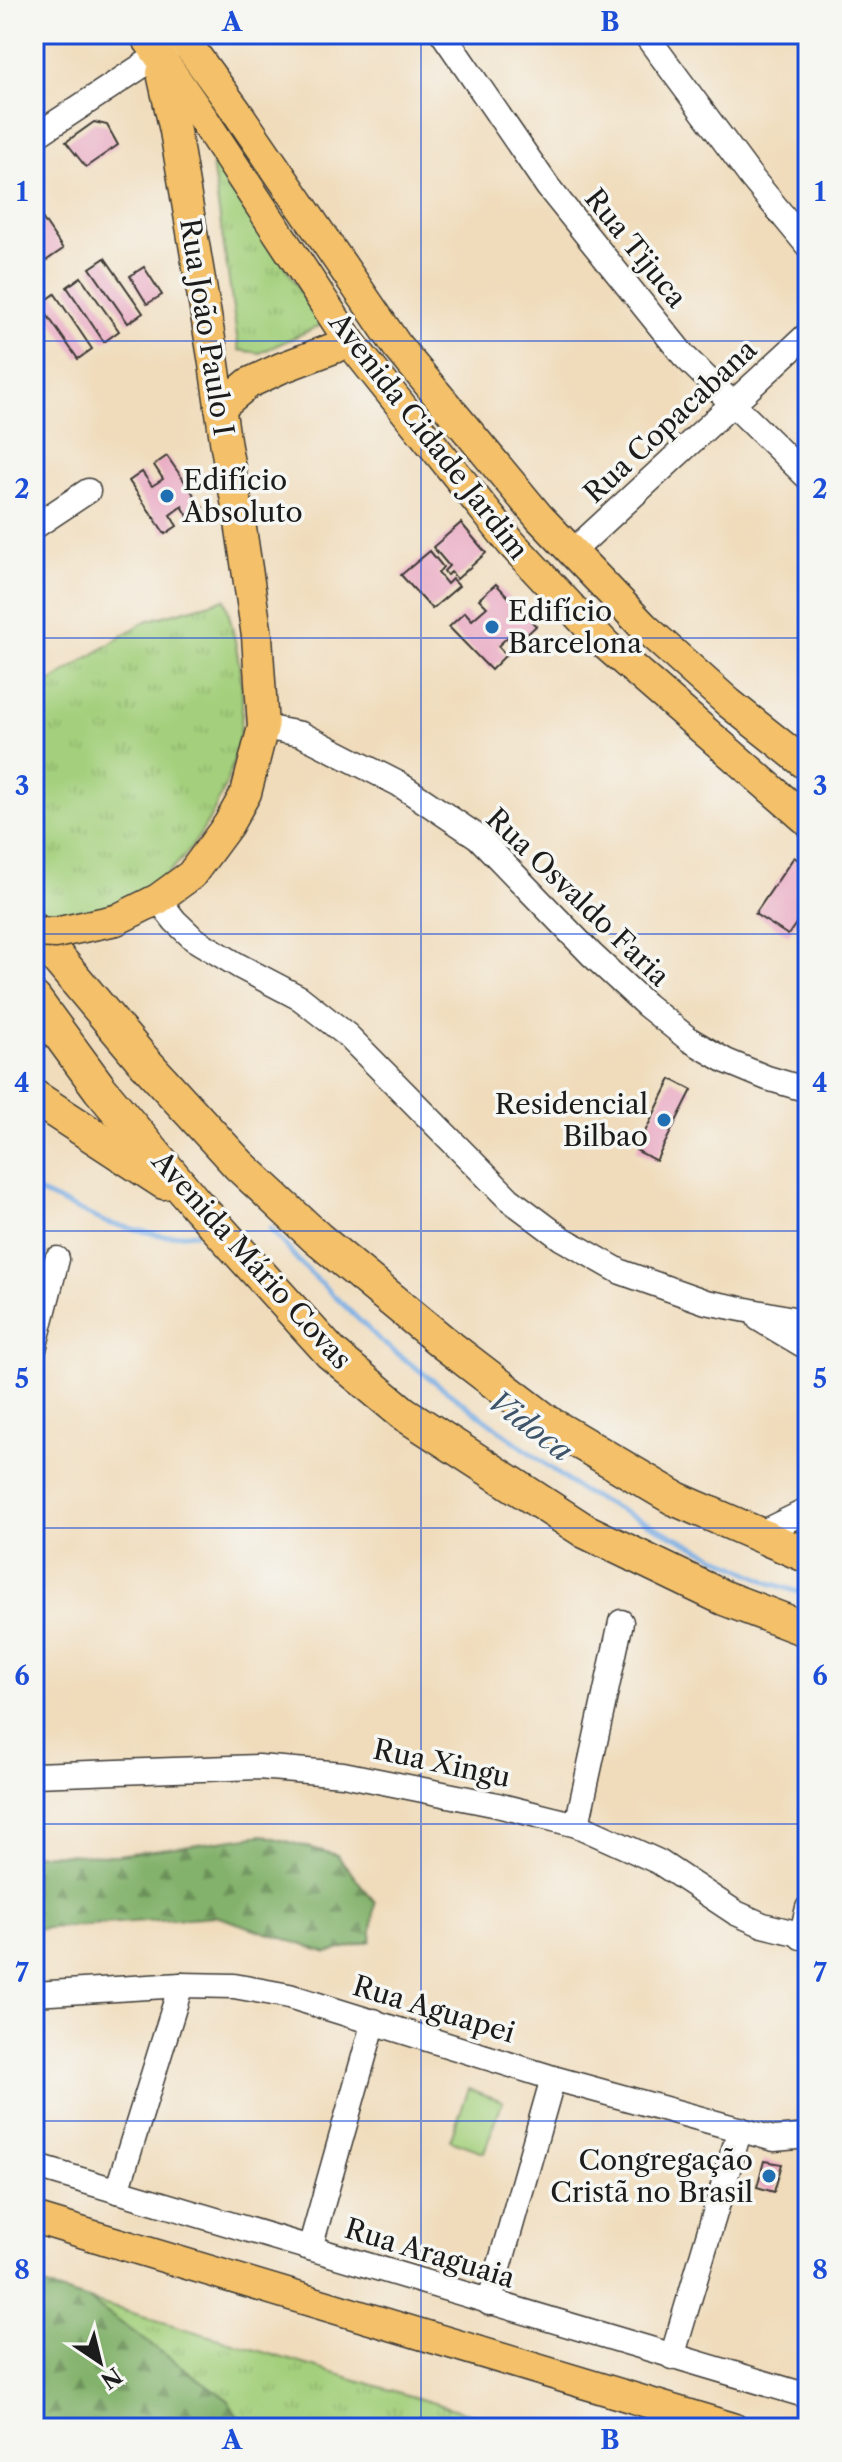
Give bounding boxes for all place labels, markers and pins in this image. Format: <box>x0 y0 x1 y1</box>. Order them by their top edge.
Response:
place label: Edifício Absoluto <box>182 463 303 529</box>
marker: Edifício Absoluto <box>158 487 176 505</box>
place label: Edifício Barcelona <box>508 594 642 660</box>
marker: Edifício Barcelona <box>483 618 501 636</box>
place label: Residencial Bilbao <box>495 1087 648 1153</box>
marker: Residencial Bilbao <box>655 1111 673 1129</box>
place label: Congregação Cristã no Brasil <box>550 2143 753 2209</box>
marker: Congregação Cristã no Brasil <box>760 2167 778 2185</box>

